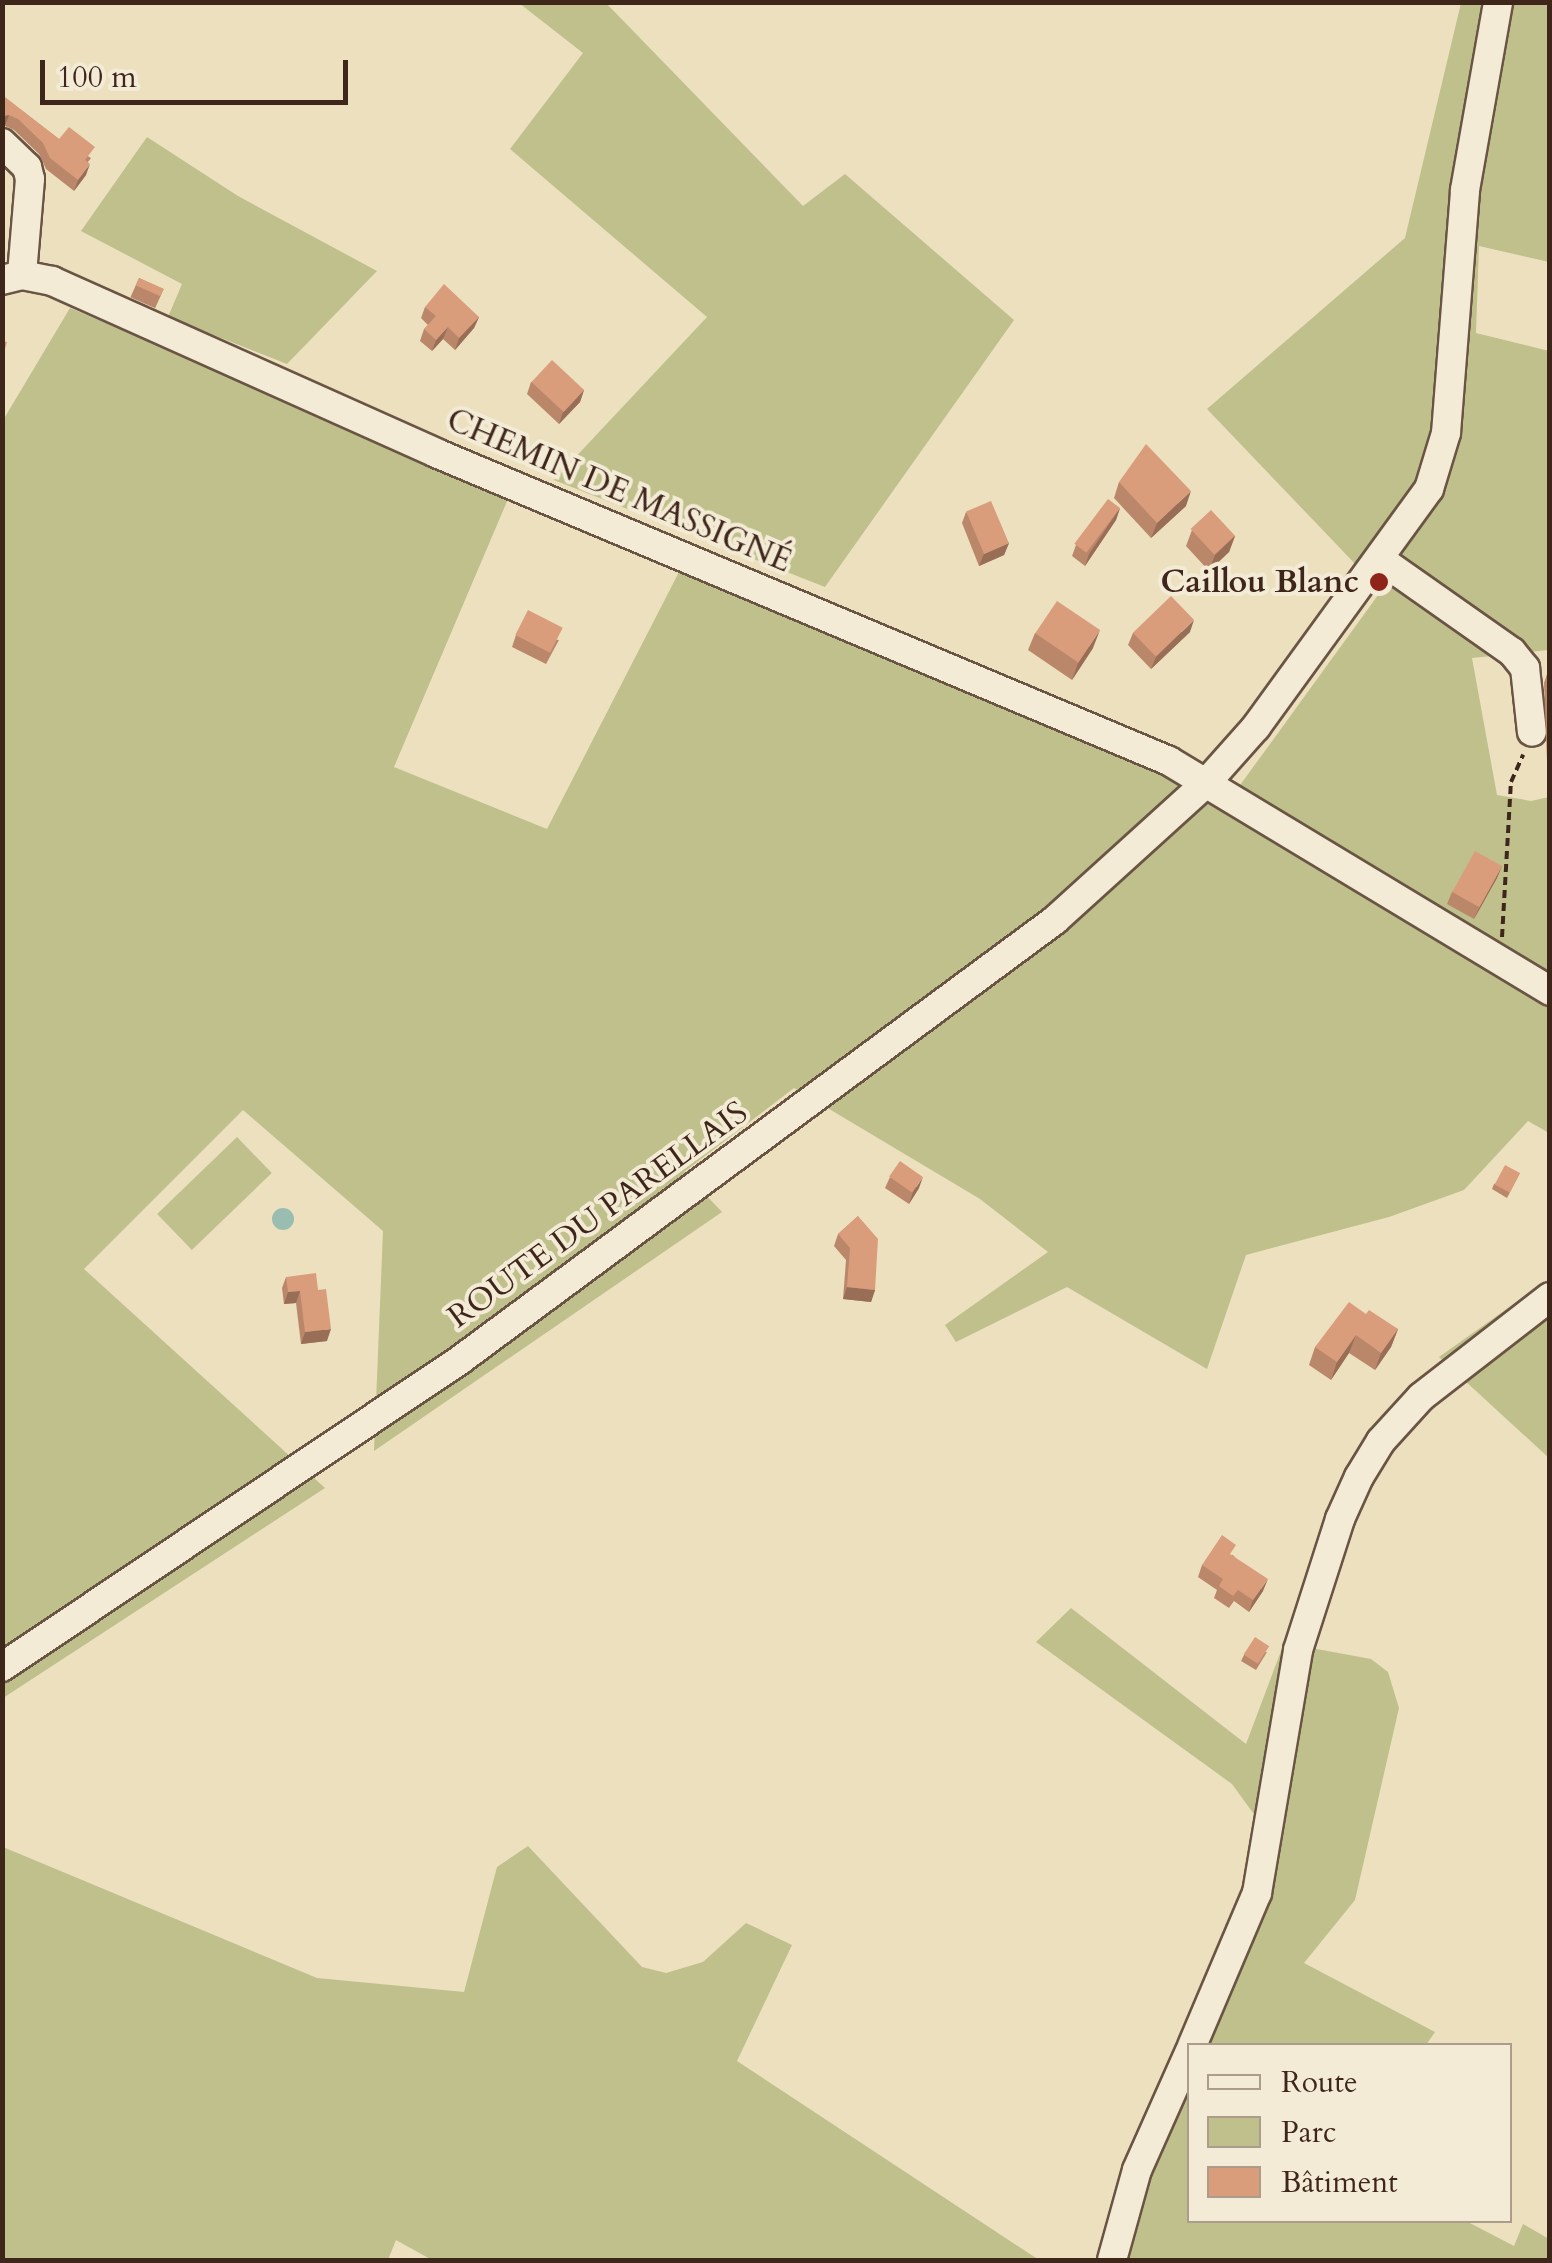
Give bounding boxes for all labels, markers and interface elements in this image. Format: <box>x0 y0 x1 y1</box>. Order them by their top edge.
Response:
scale bar <box>45 40 352 102</box>
text: 100 m <box>57 57 137 98</box>
street label: CHEMIN DE MASSIGNÉ <box>441 401 797 581</box>
place label: Caillou Blanc <box>1160 563 1359 601</box>
marker: Caillou Blanc <box>1368 571 1390 593</box>
street label: ROUTE DU PARELLAIS <box>441 1094 755 1336</box>
legend <box>1187 2043 1512 2223</box>
text: Route <box>1281 2062 1358 2103</box>
text: Parc <box>1281 2112 1336 2153</box>
text: Bâtiment <box>1281 2162 1398 2203</box>

